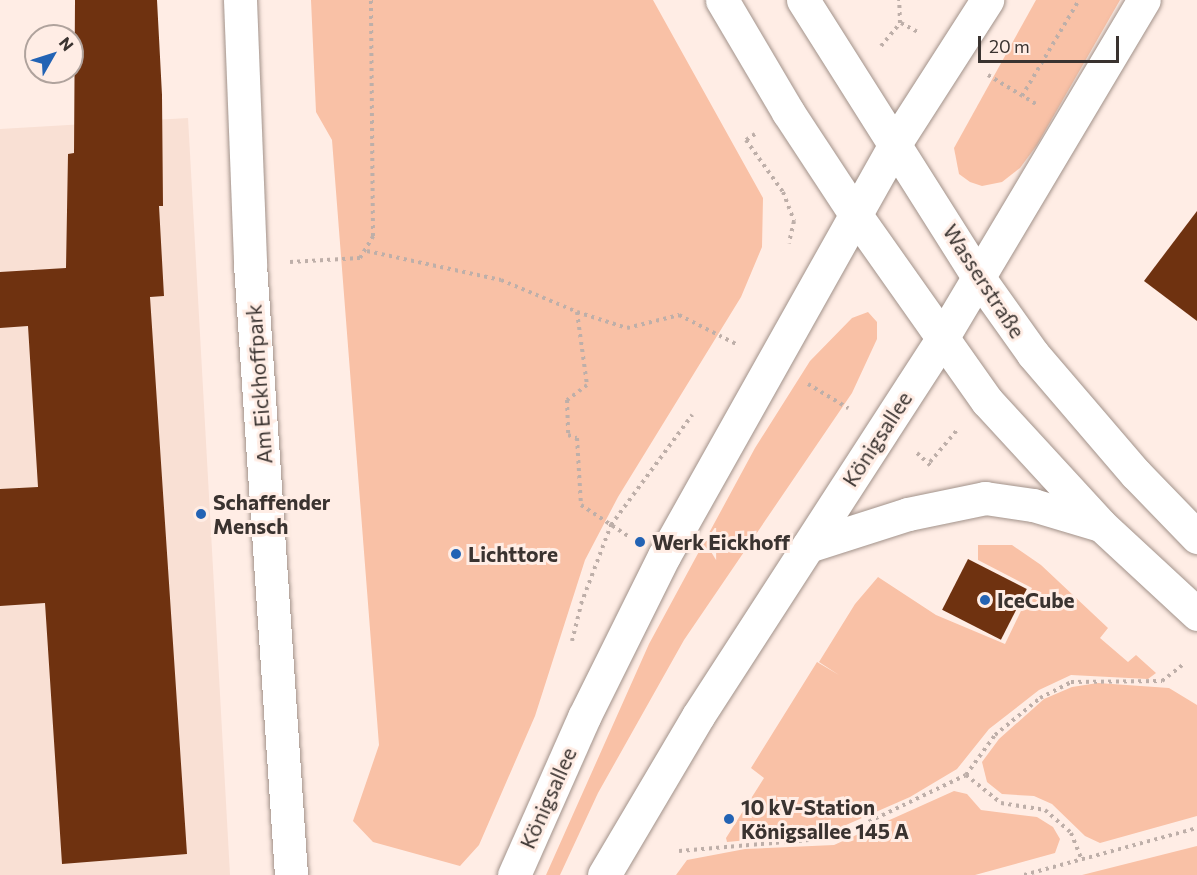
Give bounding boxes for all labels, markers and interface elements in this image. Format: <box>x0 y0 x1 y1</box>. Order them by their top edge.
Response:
north arrow <box>24 24 84 84</box>
scale bar <box>981 24 1122 62</box>
text: N <box>56 33 78 54</box>
text: 20 m <box>989 35 1030 57</box>
street label: Wasserstraße <box>938 219 1030 343</box>
street label: Am Eickhoffpark <box>241 303 277 465</box>
street label: Königsallee <box>837 387 917 491</box>
place label: Schaffender Mensch <box>213 489 330 539</box>
marker: Schaffender Mensch <box>194 507 208 521</box>
place label: Werk Eickhoff <box>652 529 790 555</box>
marker: Werk Eickhoff <box>633 535 647 549</box>
place label: Lichttore <box>468 541 558 567</box>
marker: Lichttore <box>449 547 463 561</box>
place label: IceCube <box>997 587 1075 613</box>
marker: IceCube <box>978 593 992 607</box>
street label: Königsallee <box>515 744 581 852</box>
place label: 10 kV-Station Königsallee 145 A <box>741 794 909 844</box>
marker: 10 kV-Station Königsallee 145 A <box>722 812 736 826</box>

